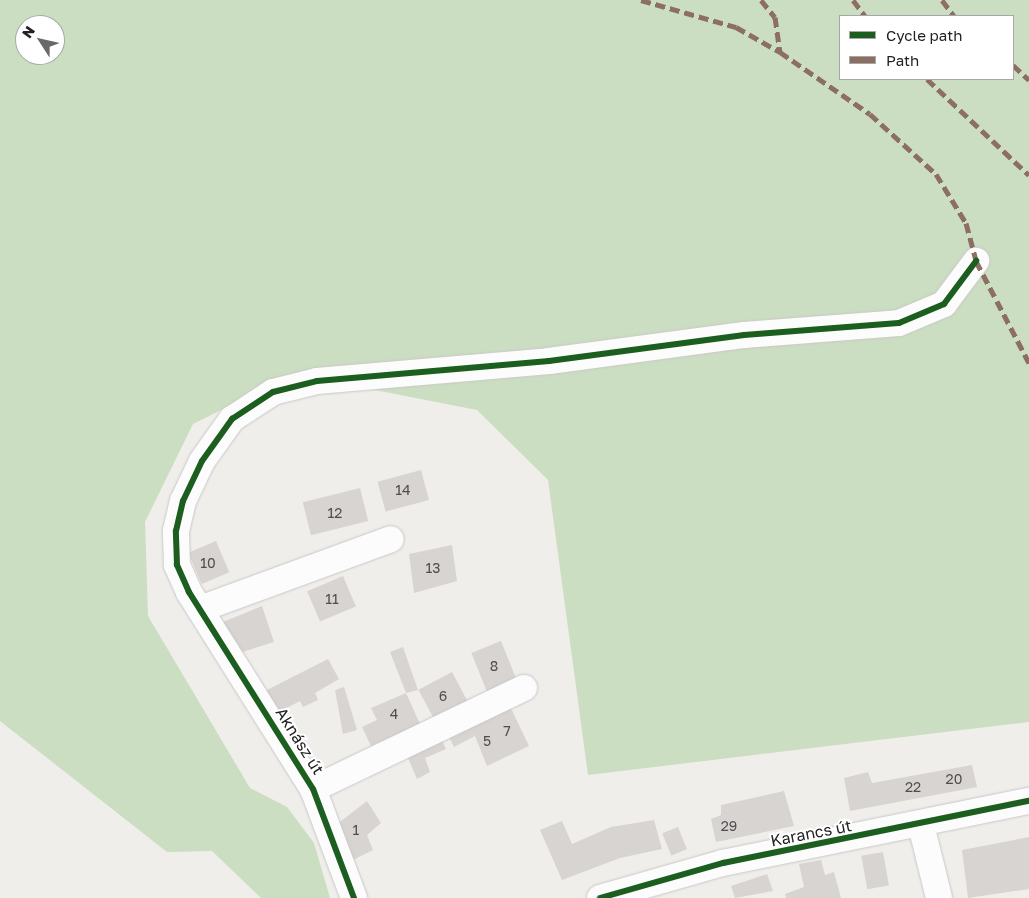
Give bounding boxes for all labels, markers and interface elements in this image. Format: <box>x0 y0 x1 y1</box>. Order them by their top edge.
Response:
north arrow <box>15 15 65 65</box>
legend <box>839 15 1014 80</box>
text: N <box>18 22 38 41</box>
text: Cycle path <box>886 26 962 44</box>
text: Path <box>886 51 919 69</box>
house number: 14 <box>395 482 411 498</box>
house number: 12 <box>328 505 342 521</box>
house number: 10 <box>200 555 216 571</box>
house number: 13 <box>426 560 440 576</box>
house number: 11 <box>325 591 339 607</box>
house number: 8 <box>490 658 498 674</box>
house number: 6 <box>439 688 447 704</box>
street label: Aknász út <box>272 704 328 778</box>
house number: 4 <box>390 706 398 722</box>
house number: 7 <box>503 723 511 739</box>
house number: 5 <box>483 733 491 749</box>
house number: 20 <box>946 771 962 787</box>
house number: 22 <box>905 779 921 795</box>
street label: Karancs út <box>769 816 853 850</box>
house number: 29 <box>721 818 737 834</box>
house number: 1 <box>353 822 359 838</box>

